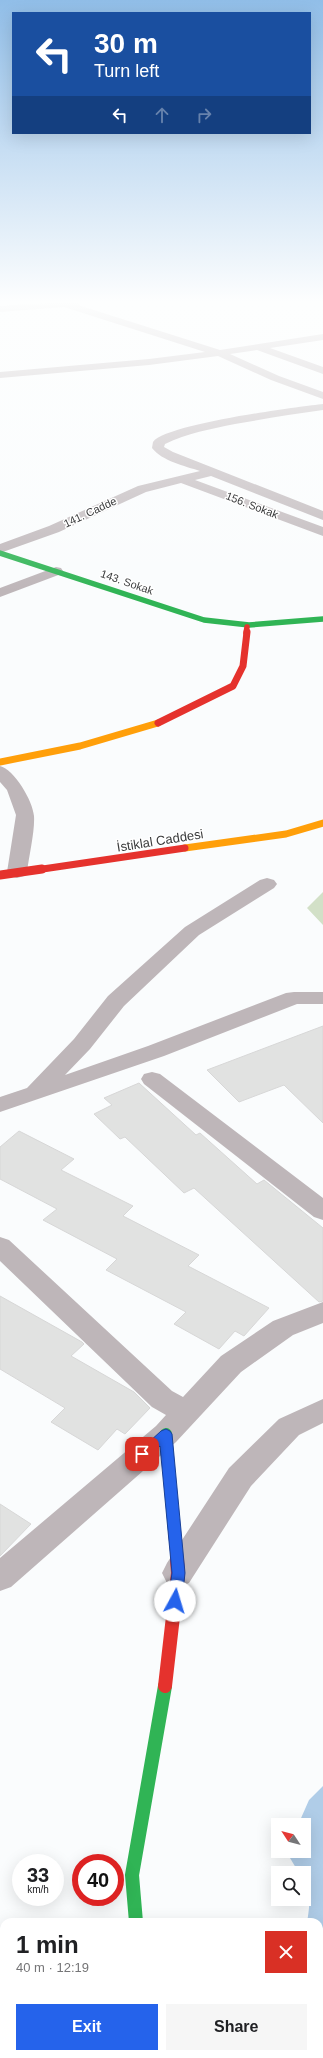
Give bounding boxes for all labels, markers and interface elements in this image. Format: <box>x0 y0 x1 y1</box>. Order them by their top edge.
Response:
icon: left <box>28 28 80 80</box>
text: 30 m <box>94 28 158 59</box>
text: Turn left <box>94 61 159 81</box>
icon: left <box>109 104 131 126</box>
icon: ahead <box>151 104 173 126</box>
icon: right <box>193 104 215 126</box>
street label: 156. Sokak <box>224 490 280 521</box>
street label: 141. Cadde <box>62 495 118 529</box>
street label: 143. Sokak <box>99 567 155 597</box>
street label: İstiklal Caddesi <box>116 826 205 855</box>
pin <box>125 1437 159 1471</box>
icon: arrive <box>131 1443 153 1465</box>
position arrow <box>154 1580 196 1622</box>
north arrow <box>271 1818 311 1858</box>
map controls <box>271 1818 311 1906</box>
speed limit sign: 40 <box>72 1854 124 1906</box>
text: 33 <box>27 1864 49 1886</box>
button: search <box>271 1866 311 1906</box>
text: km/h <box>27 1884 49 1895</box>
text: 1 min <box>16 1931 79 1958</box>
button: close <box>265 1931 307 1973</box>
text: 40 m · 12:19 <box>16 1960 89 1975</box>
button: Exit <box>16 2004 158 2050</box>
button: Share <box>166 2004 307 2050</box>

